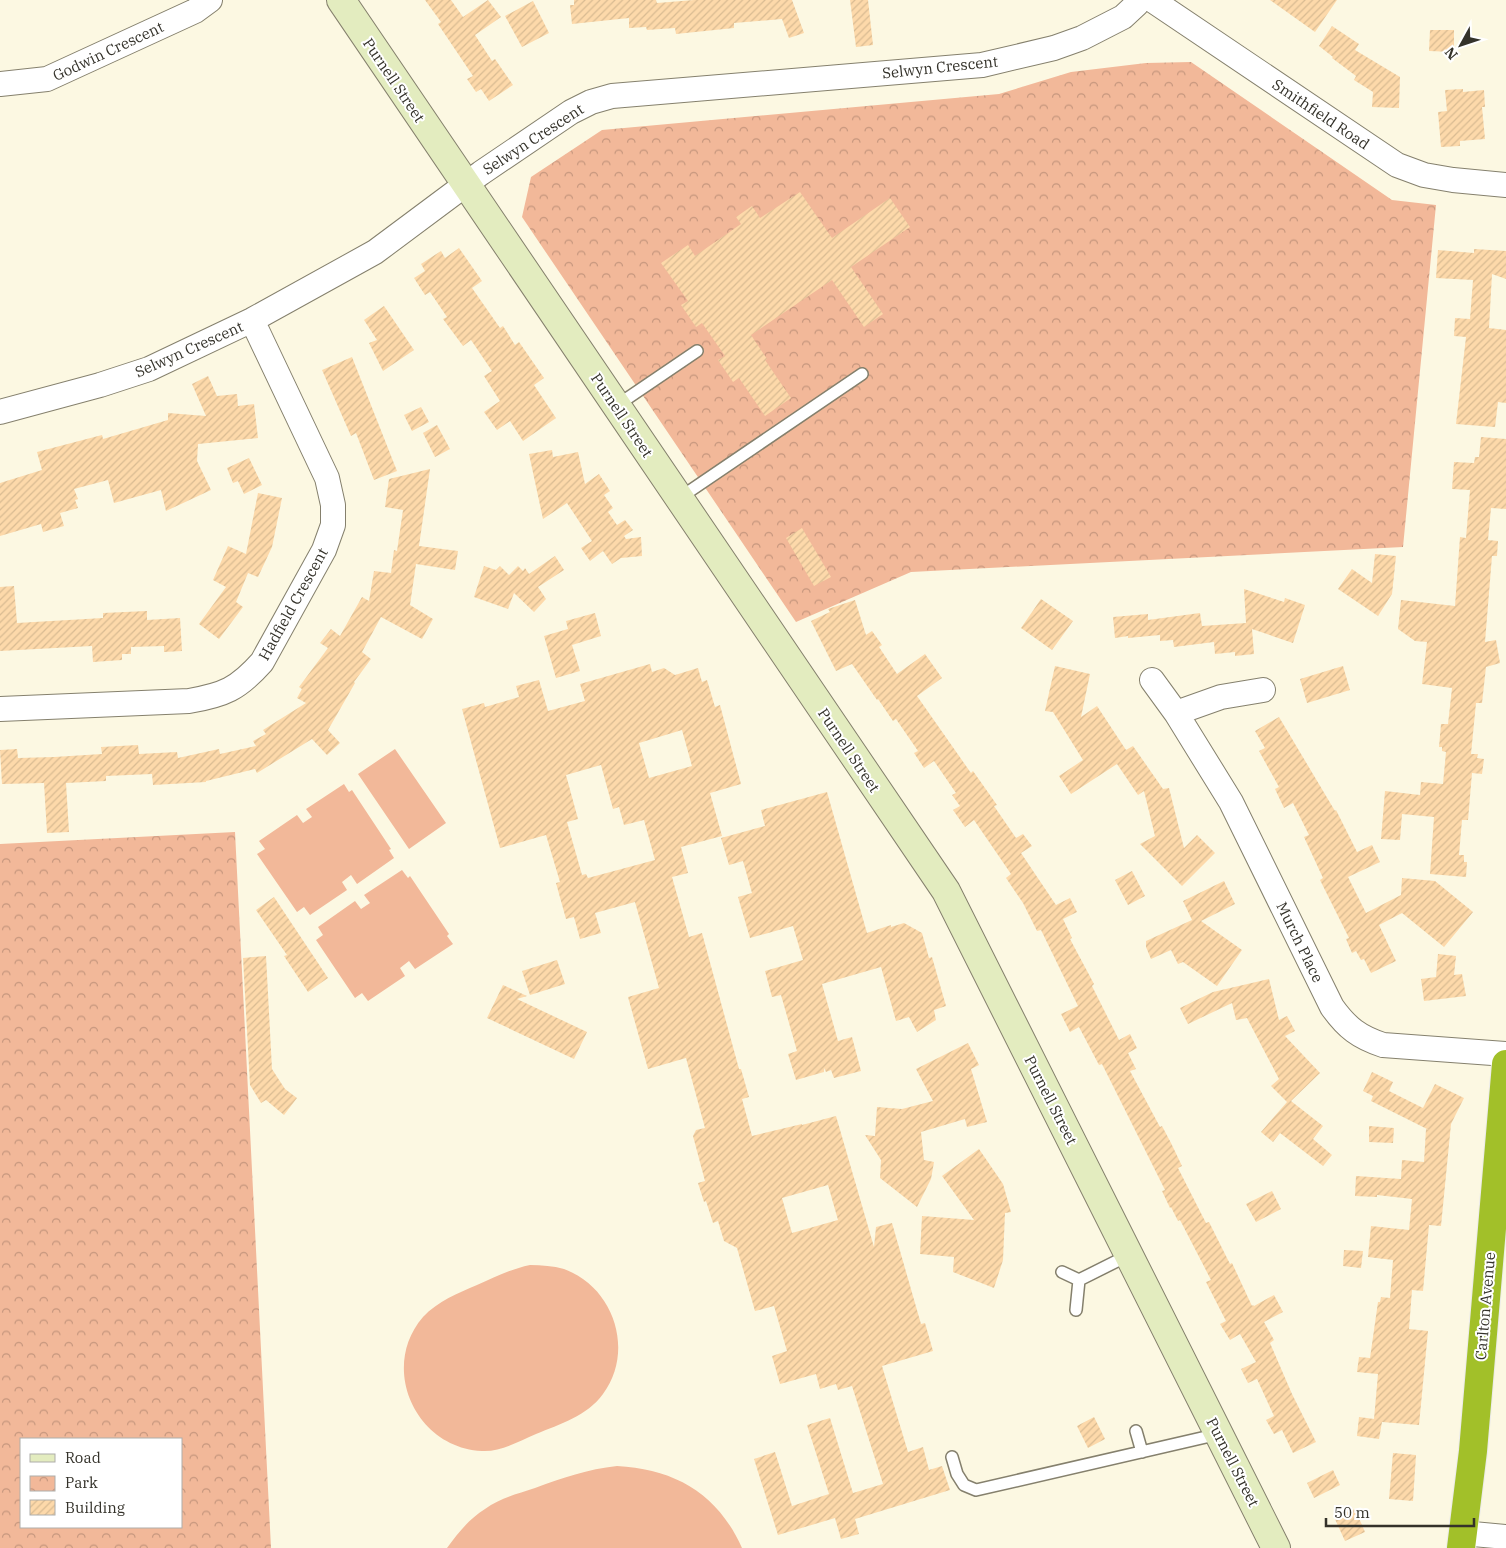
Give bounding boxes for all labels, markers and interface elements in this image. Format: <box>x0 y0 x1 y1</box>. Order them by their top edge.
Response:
street label: Godwin Crescent <box>50 17 166 85</box>
north arrow <box>1436 20 1486 70</box>
street label: Purnell Street <box>359 34 429 126</box>
text: N <box>1441 43 1461 63</box>
street label: Selwyn Crescent <box>881 51 999 83</box>
street label: Smithfield Road <box>1269 75 1373 153</box>
street label: Selwyn Crescent <box>479 99 587 179</box>
street label: Selwyn Crescent <box>132 317 246 381</box>
street label: Purnell Street <box>587 369 657 461</box>
street label: Hadfield Crescent <box>254 544 332 664</box>
street label: Purnell Street <box>814 704 884 796</box>
street label: Murch Place <box>1272 899 1328 985</box>
street label: Purnell Street <box>1020 1052 1082 1148</box>
street label: Carlton Avenue <box>1471 1251 1499 1361</box>
street label: Purnell Street <box>1202 1414 1264 1510</box>
legend <box>20 1438 182 1528</box>
text: Road <box>65 1448 101 1467</box>
text: Park <box>65 1473 98 1492</box>
scale bar <box>1326 1496 1474 1528</box>
text: Building <box>65 1498 125 1517</box>
text: 50 m <box>1334 1503 1370 1522</box>

